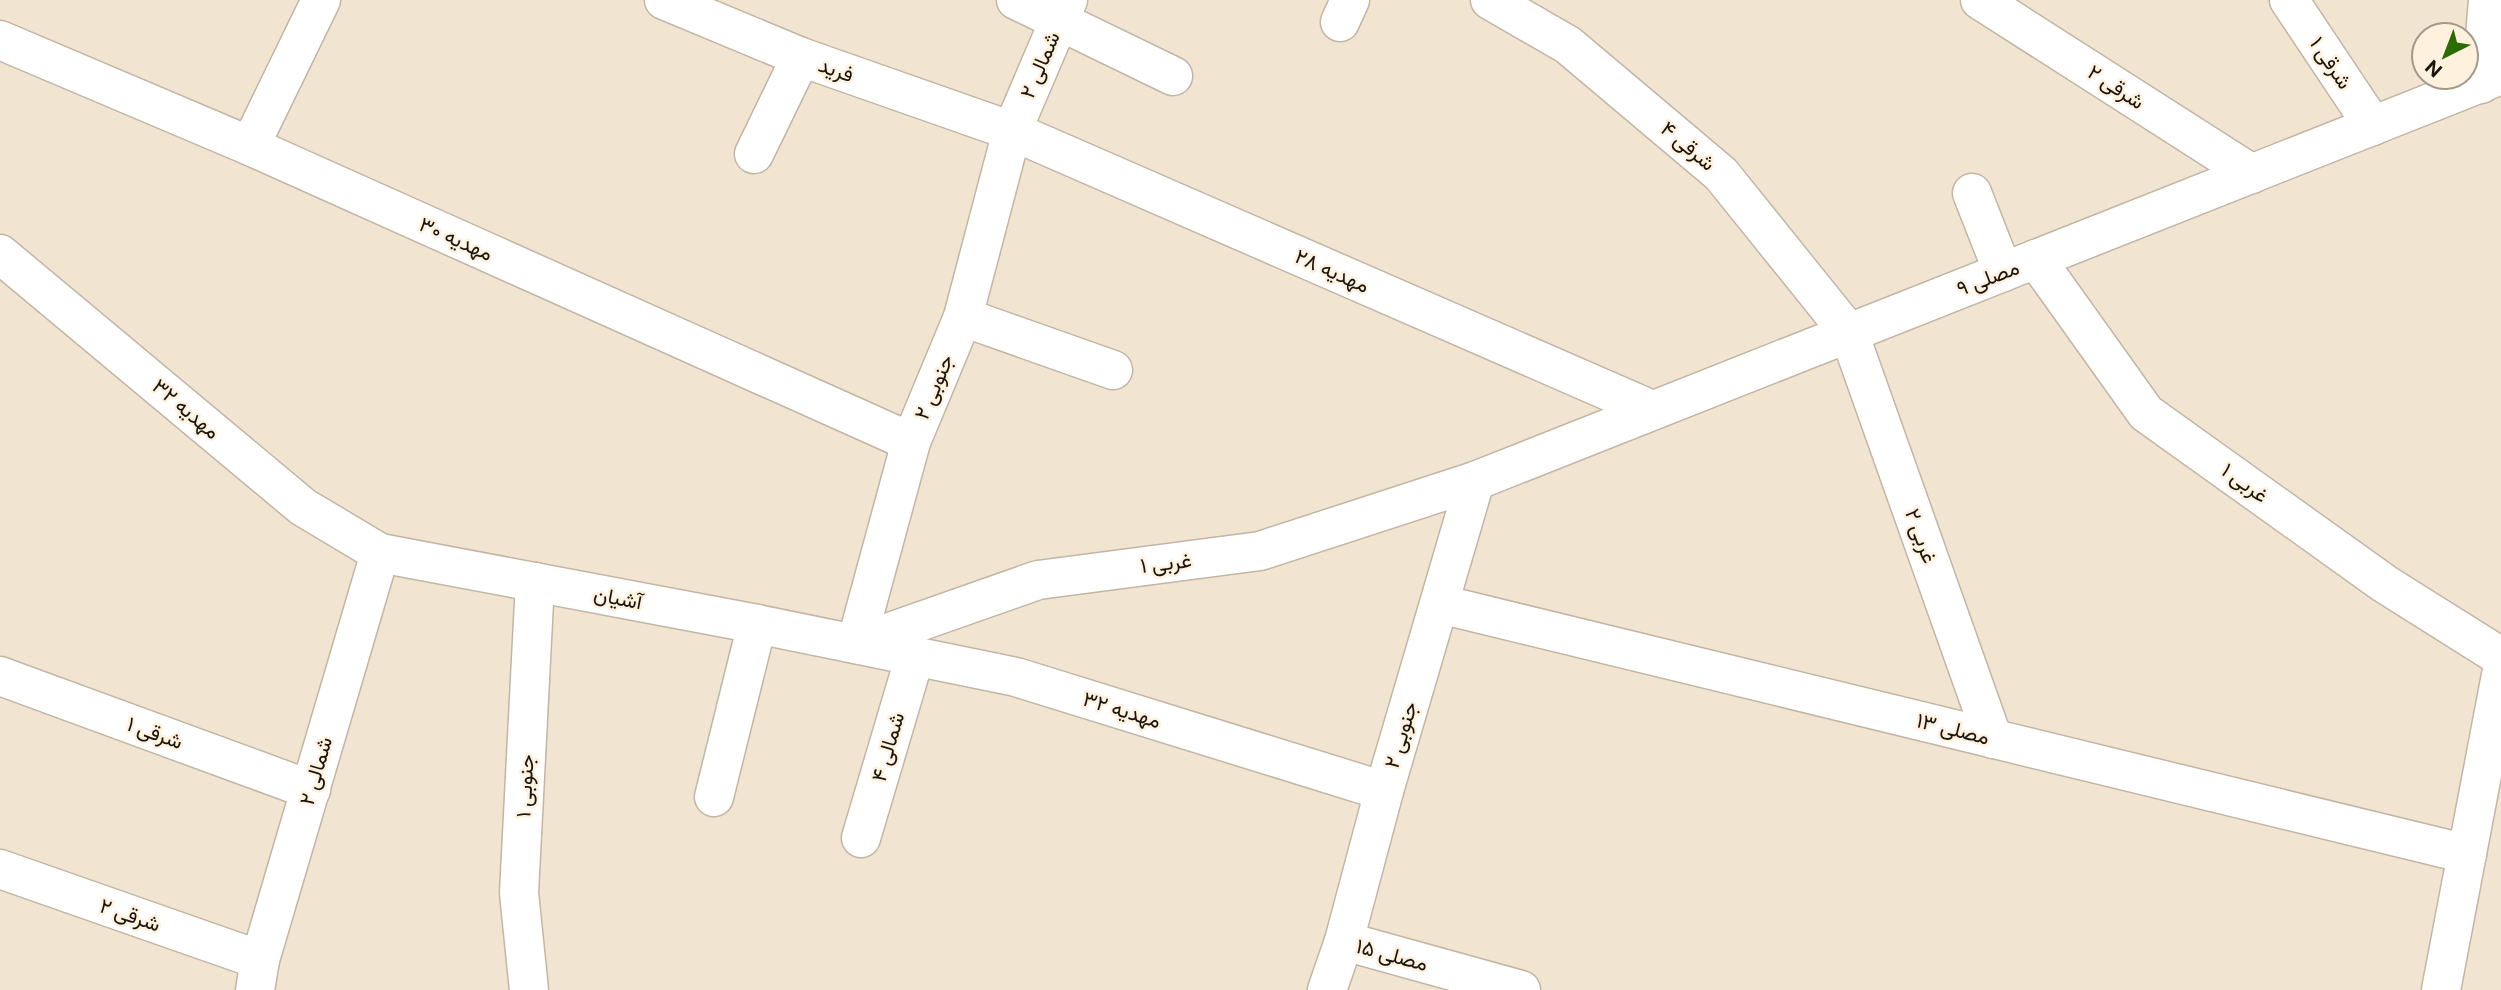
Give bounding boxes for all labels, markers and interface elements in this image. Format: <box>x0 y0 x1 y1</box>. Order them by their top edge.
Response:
north arrow <box>2410 21 2480 91</box>
street label: ۲ شمالی <box>1014 28 1065 102</box>
street label: ۱ شرقی <box>2304 32 2358 94</box>
street label: فرید <box>815 52 857 88</box>
text: N <box>2421 55 2447 82</box>
street label: ۲ شرقی <box>2083 59 2149 115</box>
street label: ۴ شرقی <box>1655 116 1721 176</box>
street label: مهدیه ۳۰ <box>415 211 497 267</box>
street label: مهدیه ۲۸ <box>1291 243 1373 299</box>
street label: مصلی ۹ <box>1953 254 2023 301</box>
street label: ۲ جنوبی <box>909 350 959 424</box>
street label: مهدیه ۳۲ <box>147 373 225 445</box>
street label: ۱ غربی <box>2217 457 2273 509</box>
street label: ۲ غربی <box>1899 505 1943 567</box>
street label: ۱ غربی <box>1139 547 1193 579</box>
street label: آشیان <box>592 581 646 615</box>
street label: مهدیه ۳۲ <box>1080 686 1164 734</box>
street label: جنوبی ۲ <box>1379 699 1423 771</box>
street label: مصلی ۱۳ <box>1914 707 1992 750</box>
street label: شمالی ۴ <box>866 709 909 784</box>
street label: شرقی ۱ <box>123 711 187 755</box>
street label: شمالی ۲ <box>294 734 337 808</box>
street label: جنوبی ۱ <box>510 754 540 818</box>
street label: شرقی ۲ <box>96 893 164 937</box>
street label: مصلی ۱۵ <box>1354 933 1431 976</box>

